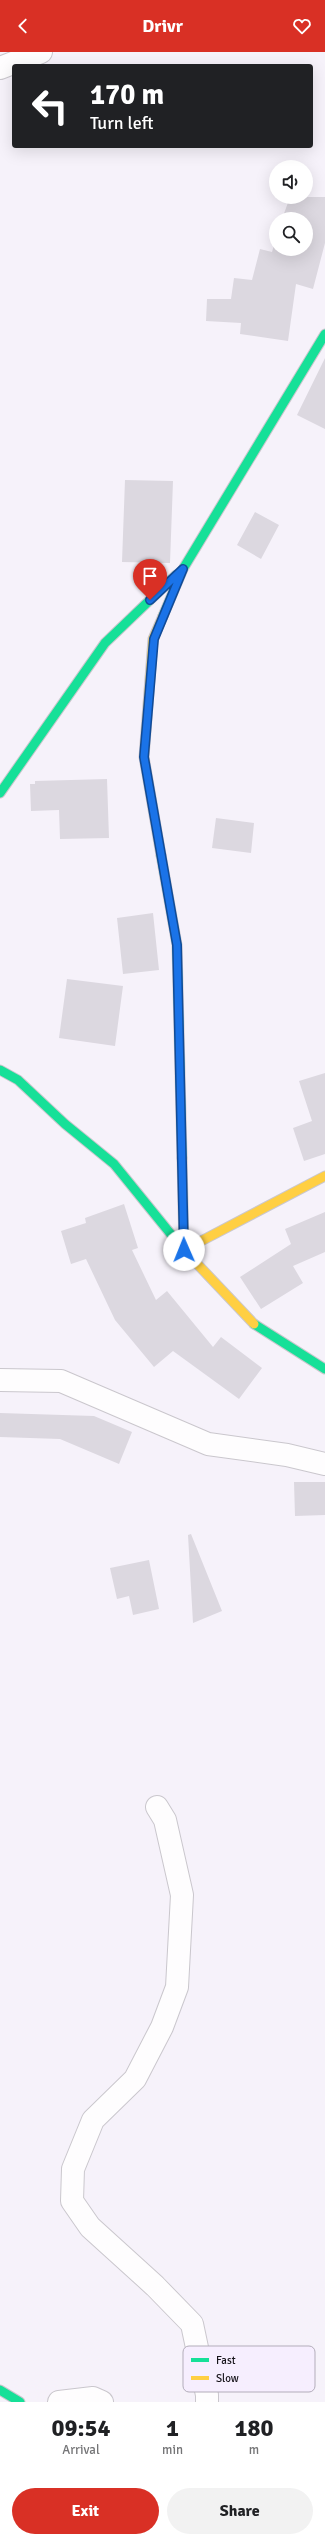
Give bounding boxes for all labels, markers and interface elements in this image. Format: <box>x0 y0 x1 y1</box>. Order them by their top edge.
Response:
icon: back <box>12 15 34 37</box>
text: Drivr <box>142 15 183 37</box>
icon: heart <box>291 15 313 37</box>
text: 170 m <box>90 78 164 112</box>
icon: left <box>24 80 76 132</box>
text: Turn left <box>90 112 153 134</box>
map controls <box>269 160 313 256</box>
button: sound <box>269 160 313 204</box>
button: search <box>269 212 313 256</box>
pin <box>133 559 167 600</box>
icon: arrive <box>139 565 161 587</box>
position arrow <box>163 1229 205 1271</box>
legend <box>183 2346 315 2392</box>
text: Fast <box>216 2354 236 2367</box>
text: Slow <box>216 2372 239 2385</box>
text: 09:54 <box>52 2413 110 2443</box>
text: 1 <box>166 2413 179 2443</box>
text: 180 <box>235 2413 273 2443</box>
text: Arrival <box>62 2442 100 2458</box>
text: min <box>162 2442 183 2458</box>
text: m <box>249 2442 259 2458</box>
button: Exit <box>12 2488 159 2534</box>
button: Share <box>167 2488 313 2534</box>

